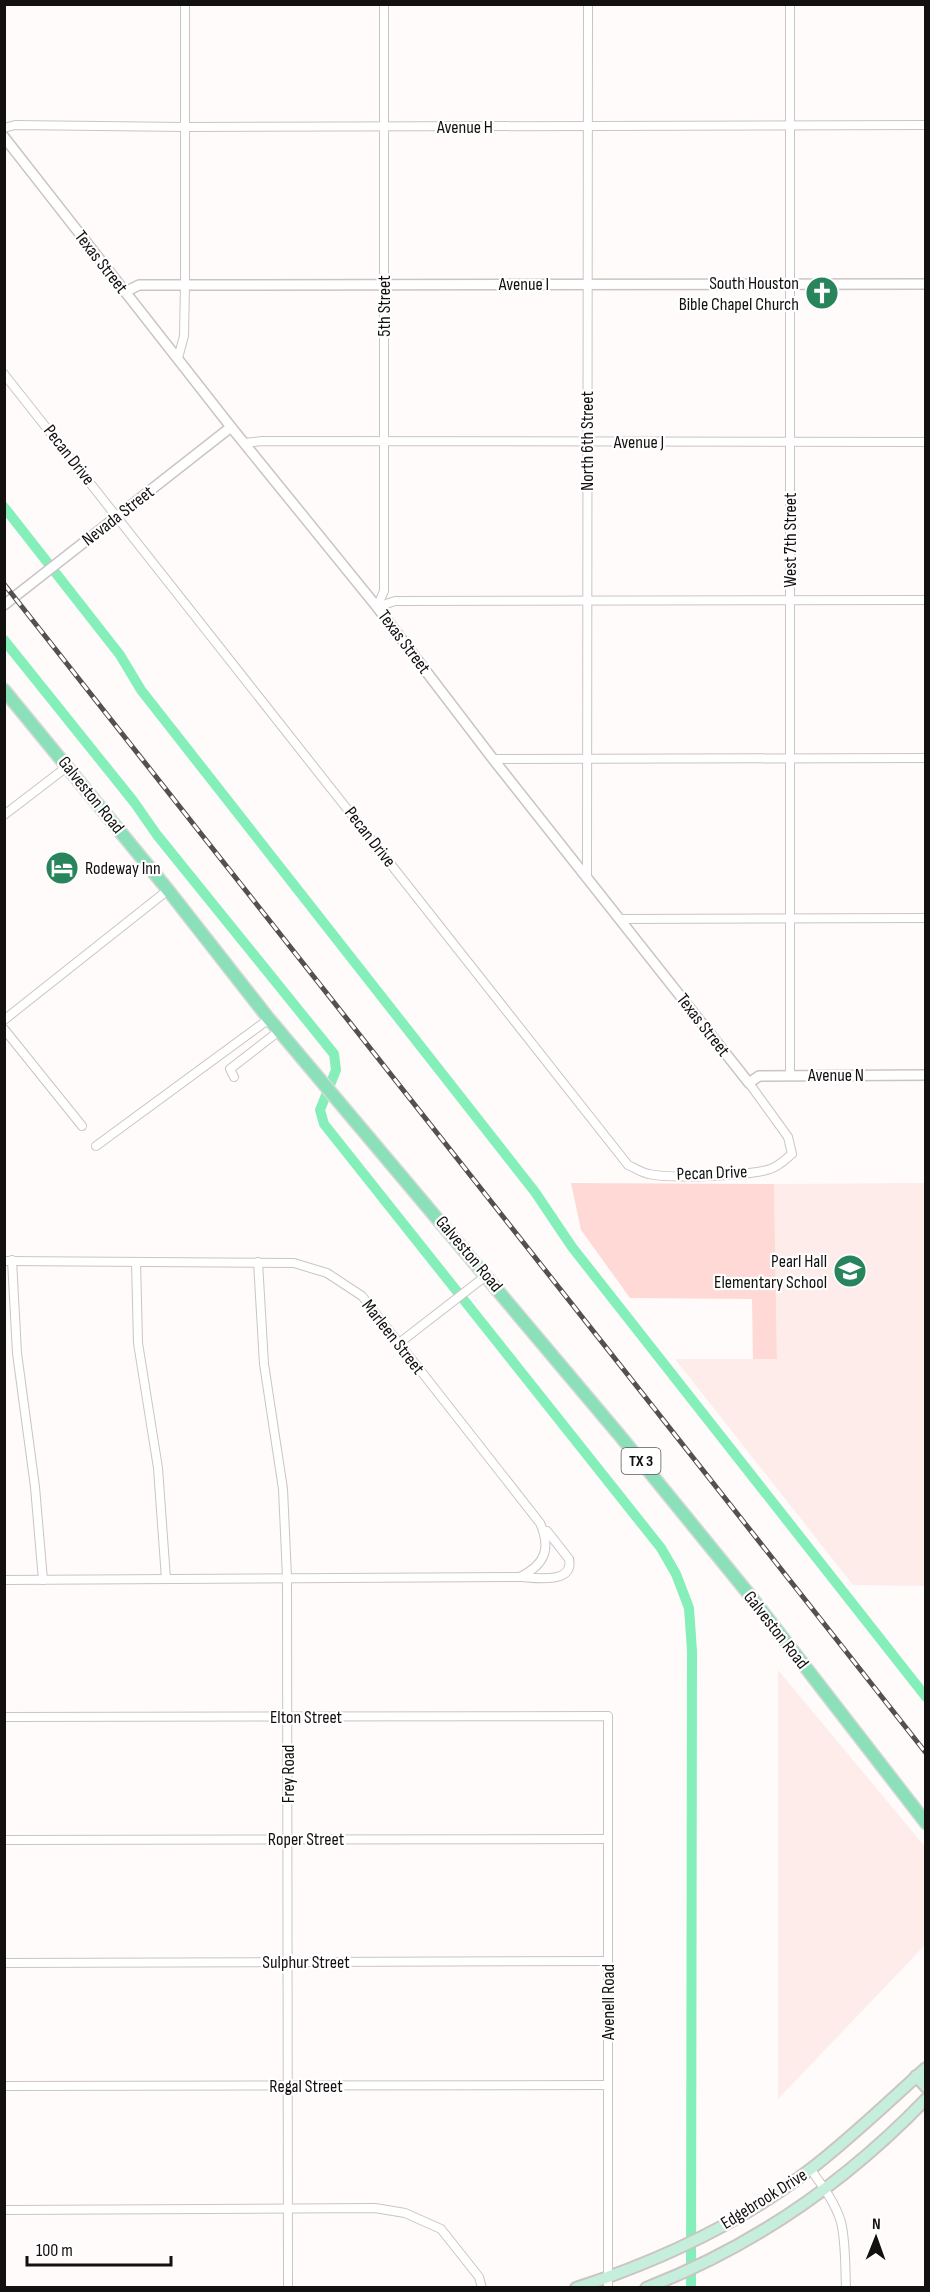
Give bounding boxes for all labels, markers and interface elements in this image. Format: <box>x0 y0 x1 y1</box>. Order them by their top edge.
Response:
street label: Avenue H <box>436 117 493 138</box>
street label: Texas Street <box>70 226 132 298</box>
place label: South Houston Bible Chapel Church <box>679 273 799 315</box>
street label: Avenue I <box>498 274 549 295</box>
street label: 5th Street <box>374 275 395 337</box>
church icon: South Houston Bible Chapel Church <box>804 275 840 311</box>
street label: North 6th Street <box>577 390 598 491</box>
street label: Pecan Drive <box>39 421 99 489</box>
street label: Avenue J <box>613 432 664 453</box>
street label: Nevada Street <box>78 481 158 551</box>
street label: West 7th Street <box>780 492 801 587</box>
street label: Texas Street <box>373 606 435 678</box>
street label: Galveston Road <box>54 752 128 838</box>
street label: Pecan Drive <box>340 803 400 871</box>
hotel icon: Rodeway Inn <box>44 850 80 886</box>
place label: Rodeway Inn <box>85 858 161 879</box>
street label: Texas Street <box>672 989 734 1061</box>
street label: Avenue N <box>807 1065 864 1086</box>
street label: Pecan Drive <box>676 1161 748 1185</box>
street label: Galveston Road <box>431 1212 507 1296</box>
place label: Pearl Hall Elementary School <box>714 1251 827 1293</box>
school or university icon: Pearl Hall Elementary School <box>832 1253 868 1289</box>
street label: Marleen Street <box>357 1295 429 1379</box>
road number: TX 3 <box>622 1448 660 1474</box>
street label: Galveston Road <box>739 1587 813 1673</box>
street label: Elton Street <box>270 1707 343 1728</box>
street label: Frey Road <box>278 1745 299 1803</box>
street label: Roper Street <box>268 1829 345 1850</box>
street label: Sulphur Street <box>262 1952 350 1973</box>
street label: Avenell Road <box>598 1964 619 2041</box>
street label: Regal Street <box>269 2076 343 2097</box>
street label: Edgebrook Drive <box>717 2164 811 2234</box>
north arrow <box>846 2208 906 2268</box>
text: N <box>872 2215 881 2234</box>
scale bar <box>27 2229 171 2267</box>
text: 100 m <box>36 2240 73 2261</box>

